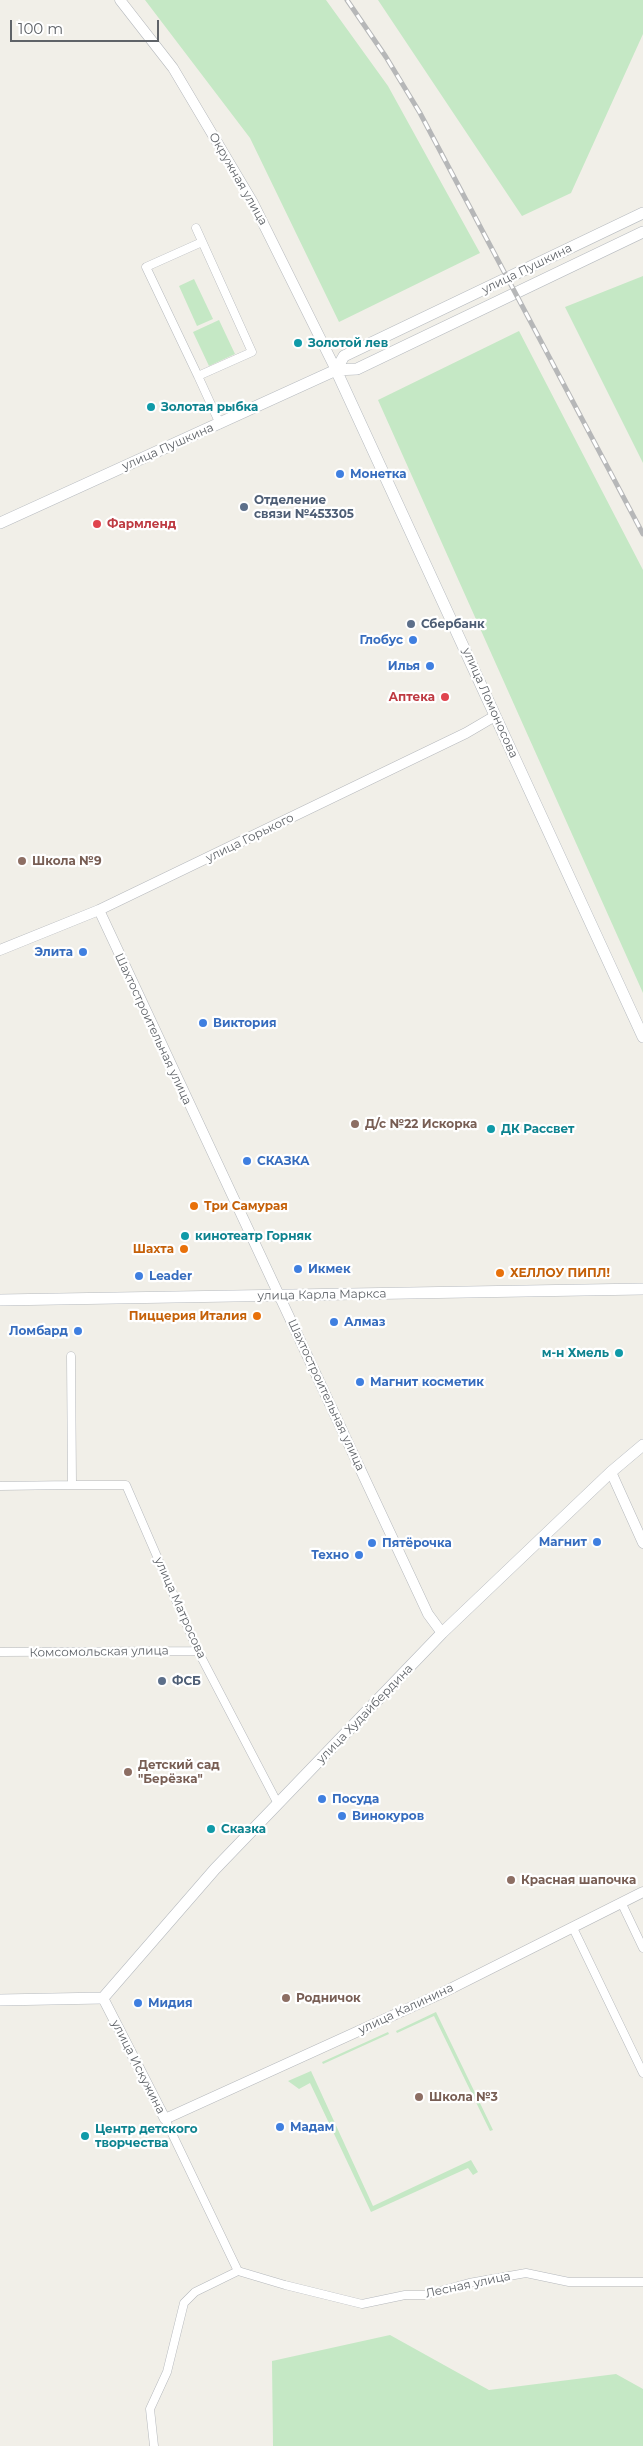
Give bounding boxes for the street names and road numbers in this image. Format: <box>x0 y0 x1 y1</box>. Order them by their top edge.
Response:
street label: Окружная улица <box>206 130 270 228</box>
street label: улица Пушкина <box>480 241 574 297</box>
street label: улица Пушкина <box>120 420 216 474</box>
street label: улица Ломоносова <box>459 646 521 760</box>
street label: улица Горького <box>204 810 296 866</box>
street label: Шахтостроительная улица <box>111 951 195 1107</box>
street label: улица Карла Маркса <box>257 1287 387 1303</box>
street label: Шахтостроительная улица <box>284 1317 368 1473</box>
street label: улица Матросова <box>151 1555 209 1661</box>
street label: Комсомольская улица <box>29 1644 169 1660</box>
street label: улица Худайбердина <box>314 1661 416 1767</box>
street label: улица Калинина <box>356 1981 456 2037</box>
street label: улица Искужина <box>108 2018 168 2116</box>
street label: Лесная улица <box>424 2269 512 2301</box>

